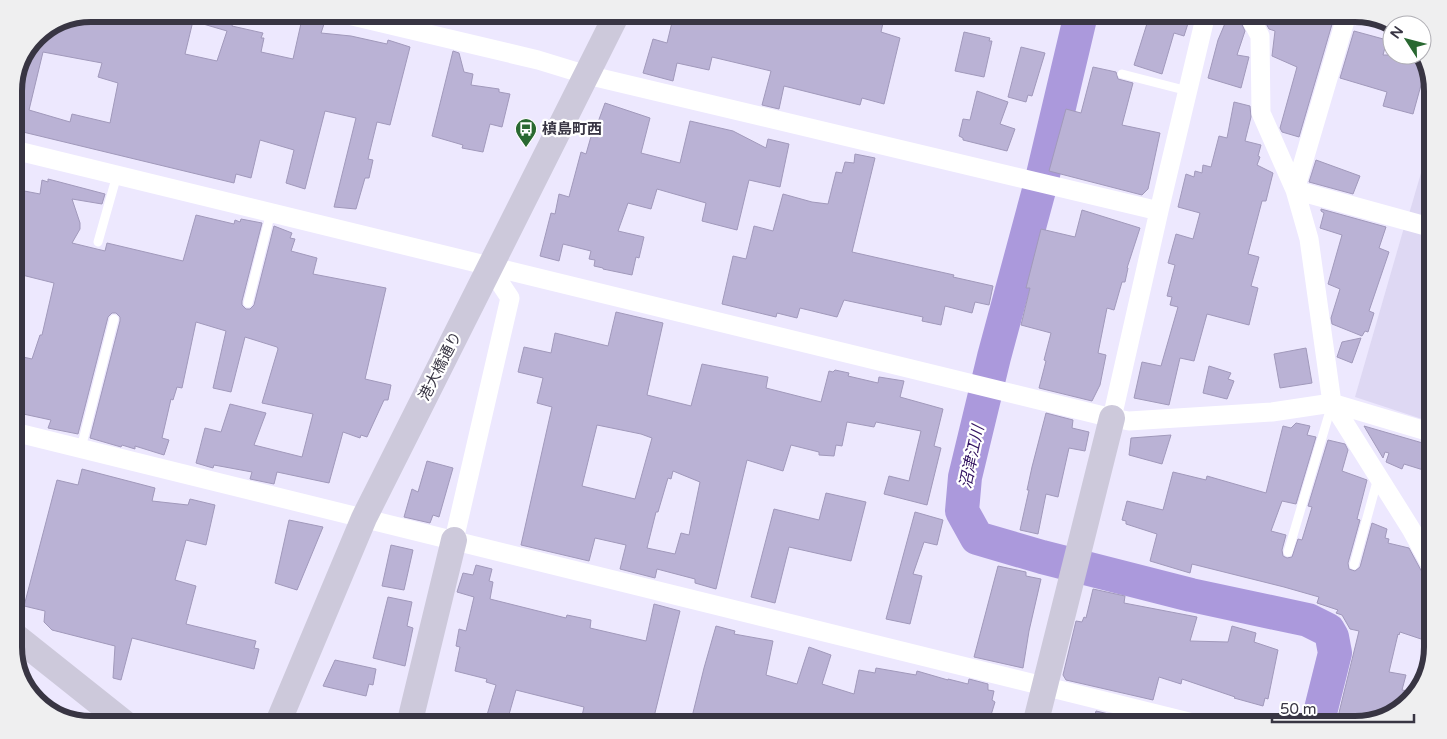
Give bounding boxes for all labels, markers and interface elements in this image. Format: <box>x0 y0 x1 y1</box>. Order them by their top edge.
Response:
north arrow <box>1382 15 1432 65</box>
text: N <box>1387 23 1407 42</box>
bus stop icon: 槙島町西 <box>514 117 538 148</box>
place label: 槙島町西 <box>542 120 602 138</box>
street label: 港大橋通り <box>415 328 465 404</box>
water label: 沼津江川 <box>956 422 989 491</box>
scale bar <box>1272 692 1414 724</box>
text: 50 m <box>1280 700 1317 718</box>

